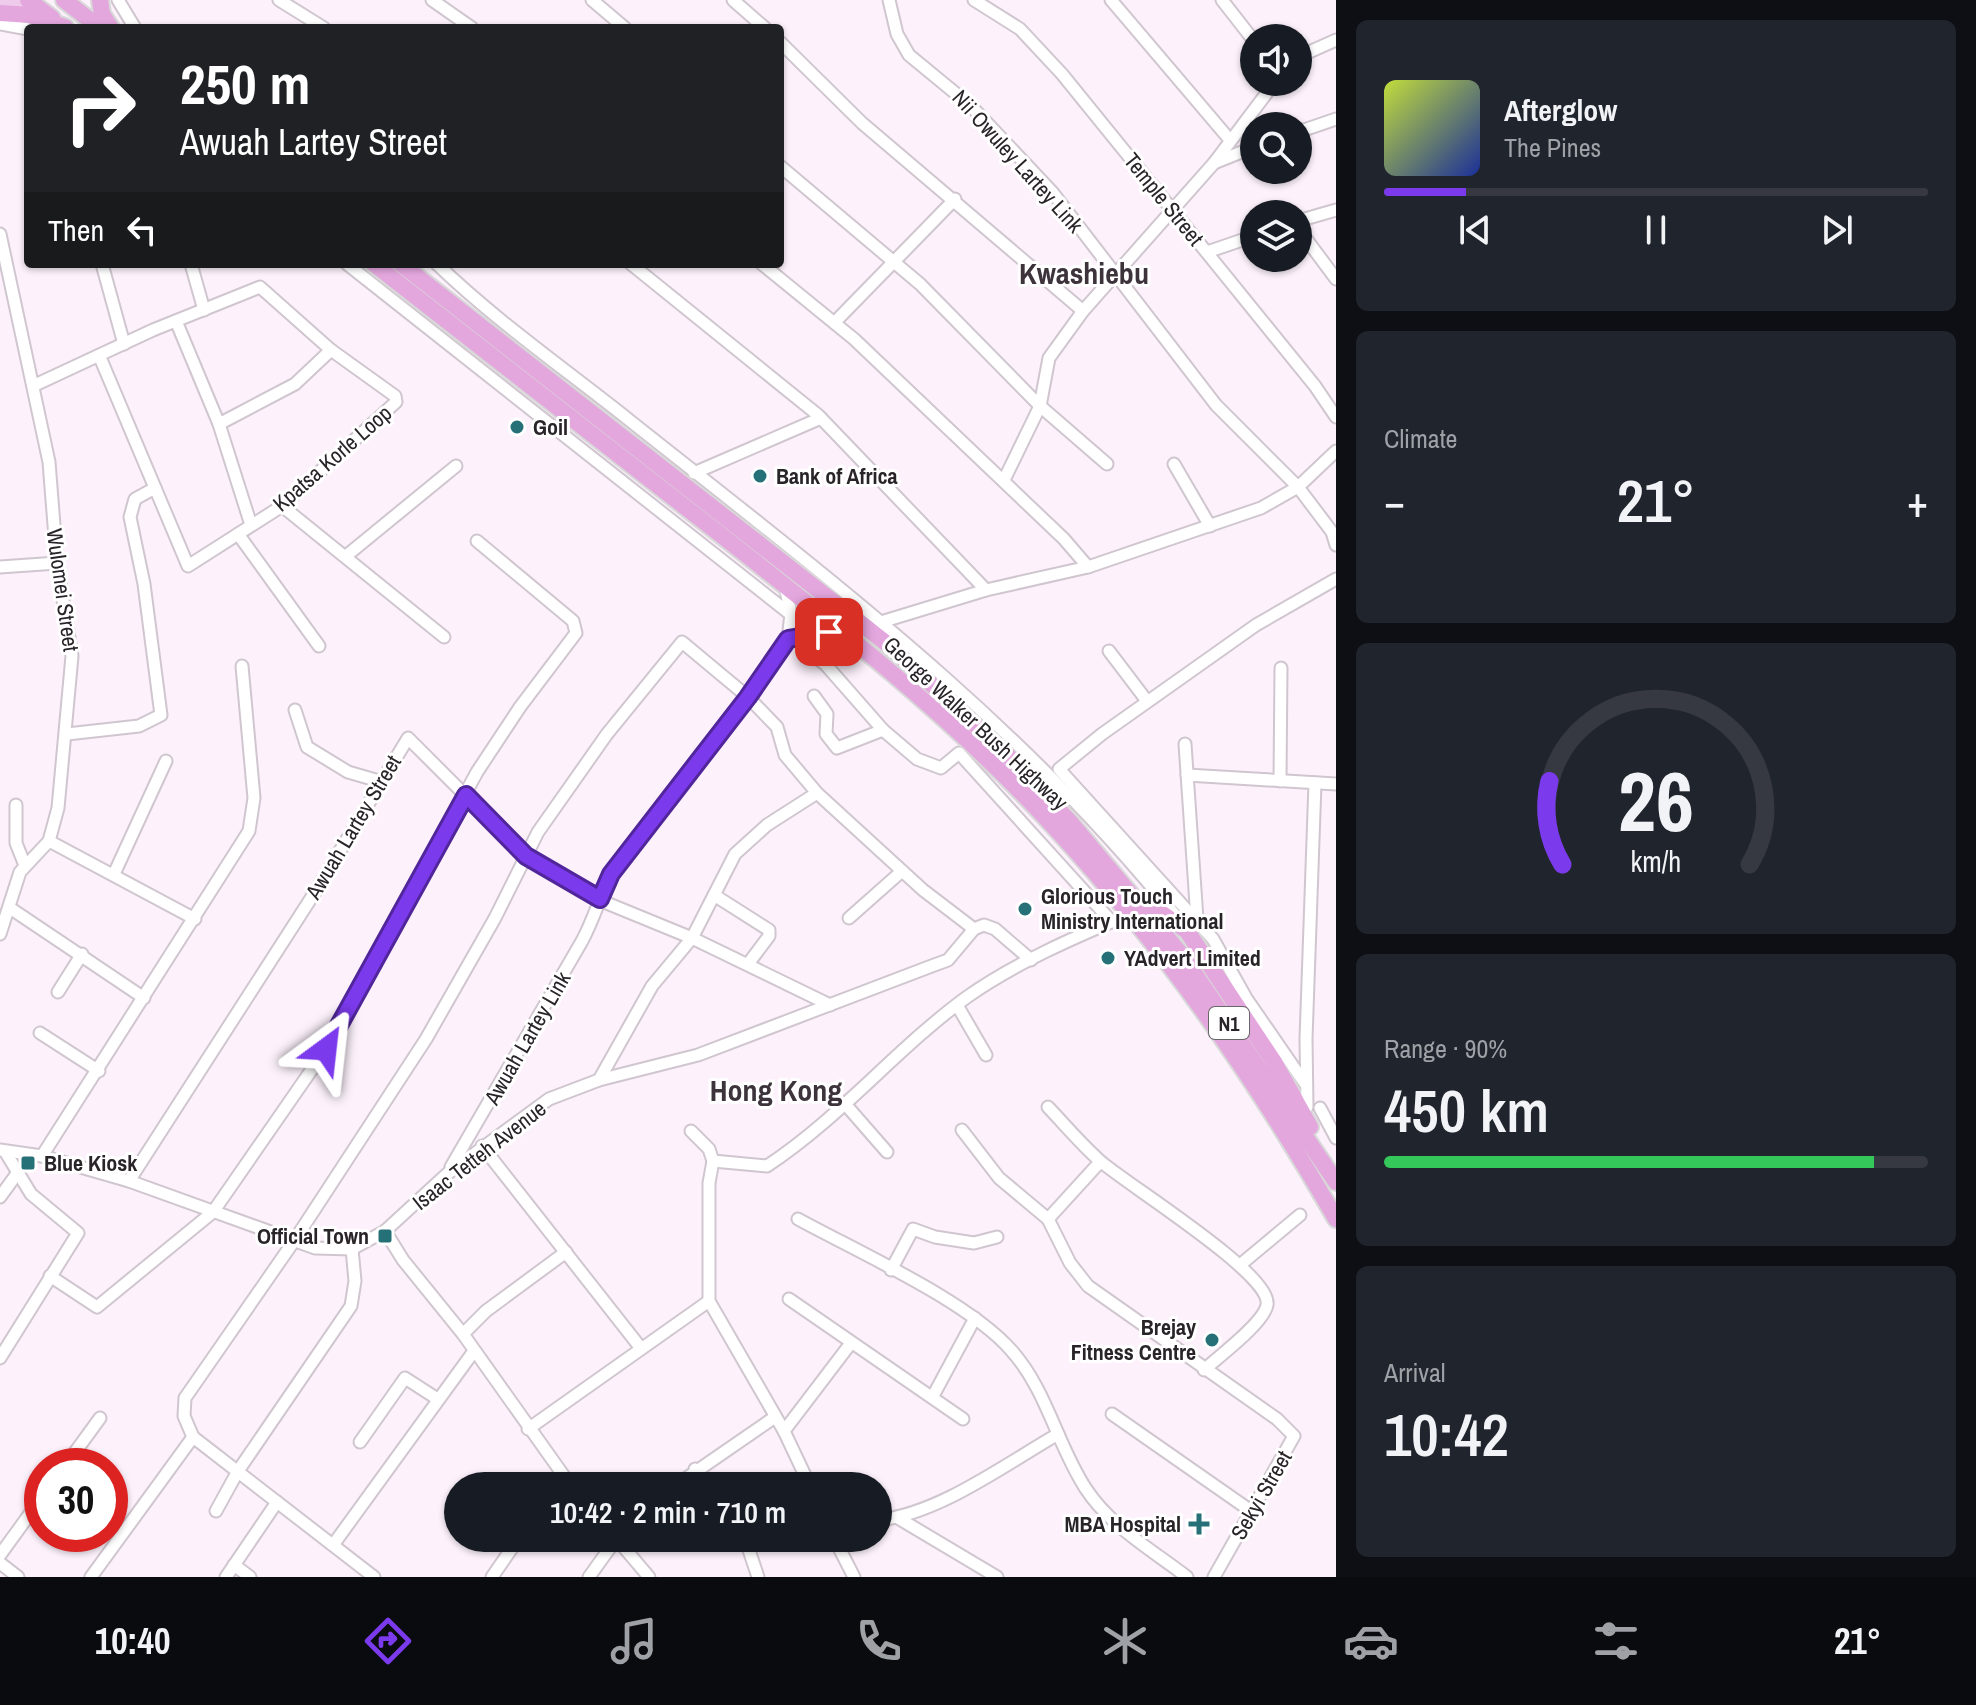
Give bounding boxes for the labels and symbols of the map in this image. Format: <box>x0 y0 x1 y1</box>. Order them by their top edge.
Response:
street label: Nii Owuley Lartey Link <box>946 83 1091 240</box>
street label: Temple Street <box>1117 146 1211 252</box>
district label: Kwashiebu <box>1019 253 1149 293</box>
street label: Kpatsa Korle Loop <box>266 398 398 518</box>
place label: Goil <box>533 412 568 442</box>
marker: Goil <box>508 418 526 436</box>
place label: Bank of Africa <box>776 461 898 491</box>
marker: Bank of Africa <box>751 467 769 485</box>
street label: Wulomei Street <box>40 527 86 653</box>
pin <box>795 598 863 666</box>
street label: George Walker Bush Highway <box>877 630 1075 816</box>
street label: Awuah Lartey Street <box>298 749 408 906</box>
place label: Glorious Touch Ministry International <box>1041 881 1223 936</box>
marker: Glorious Touch Ministry International <box>1016 900 1034 918</box>
place label: YAdvert Limited <box>1124 943 1261 973</box>
marker: YAdvert Limited <box>1099 949 1117 967</box>
street label: Awuah Lartey Link <box>476 965 578 1111</box>
position arrow <box>284 1007 368 1091</box>
road number: N1 <box>1209 1007 1249 1039</box>
district label: Hong Kong <box>710 1070 842 1110</box>
street label: Isaac Tetteh Avenue <box>406 1093 552 1217</box>
place label: Blue Kiosk <box>44 1148 138 1178</box>
marker: Blue Kiosk <box>19 1154 37 1172</box>
place label: Official Town <box>257 1221 369 1251</box>
marker: Official Town <box>376 1227 394 1245</box>
place label: Brejay Fitness Centre <box>1071 1312 1196 1367</box>
marker: Brejay Fitness Centre <box>1203 1331 1221 1349</box>
street label: Sekyi Street <box>1223 1445 1299 1545</box>
speed limit sign: 30 <box>24 1448 128 1552</box>
place label: MBA Hospital <box>1064 1509 1181 1539</box>
marker: MBA Hospital <box>1188 1513 1210 1535</box>

